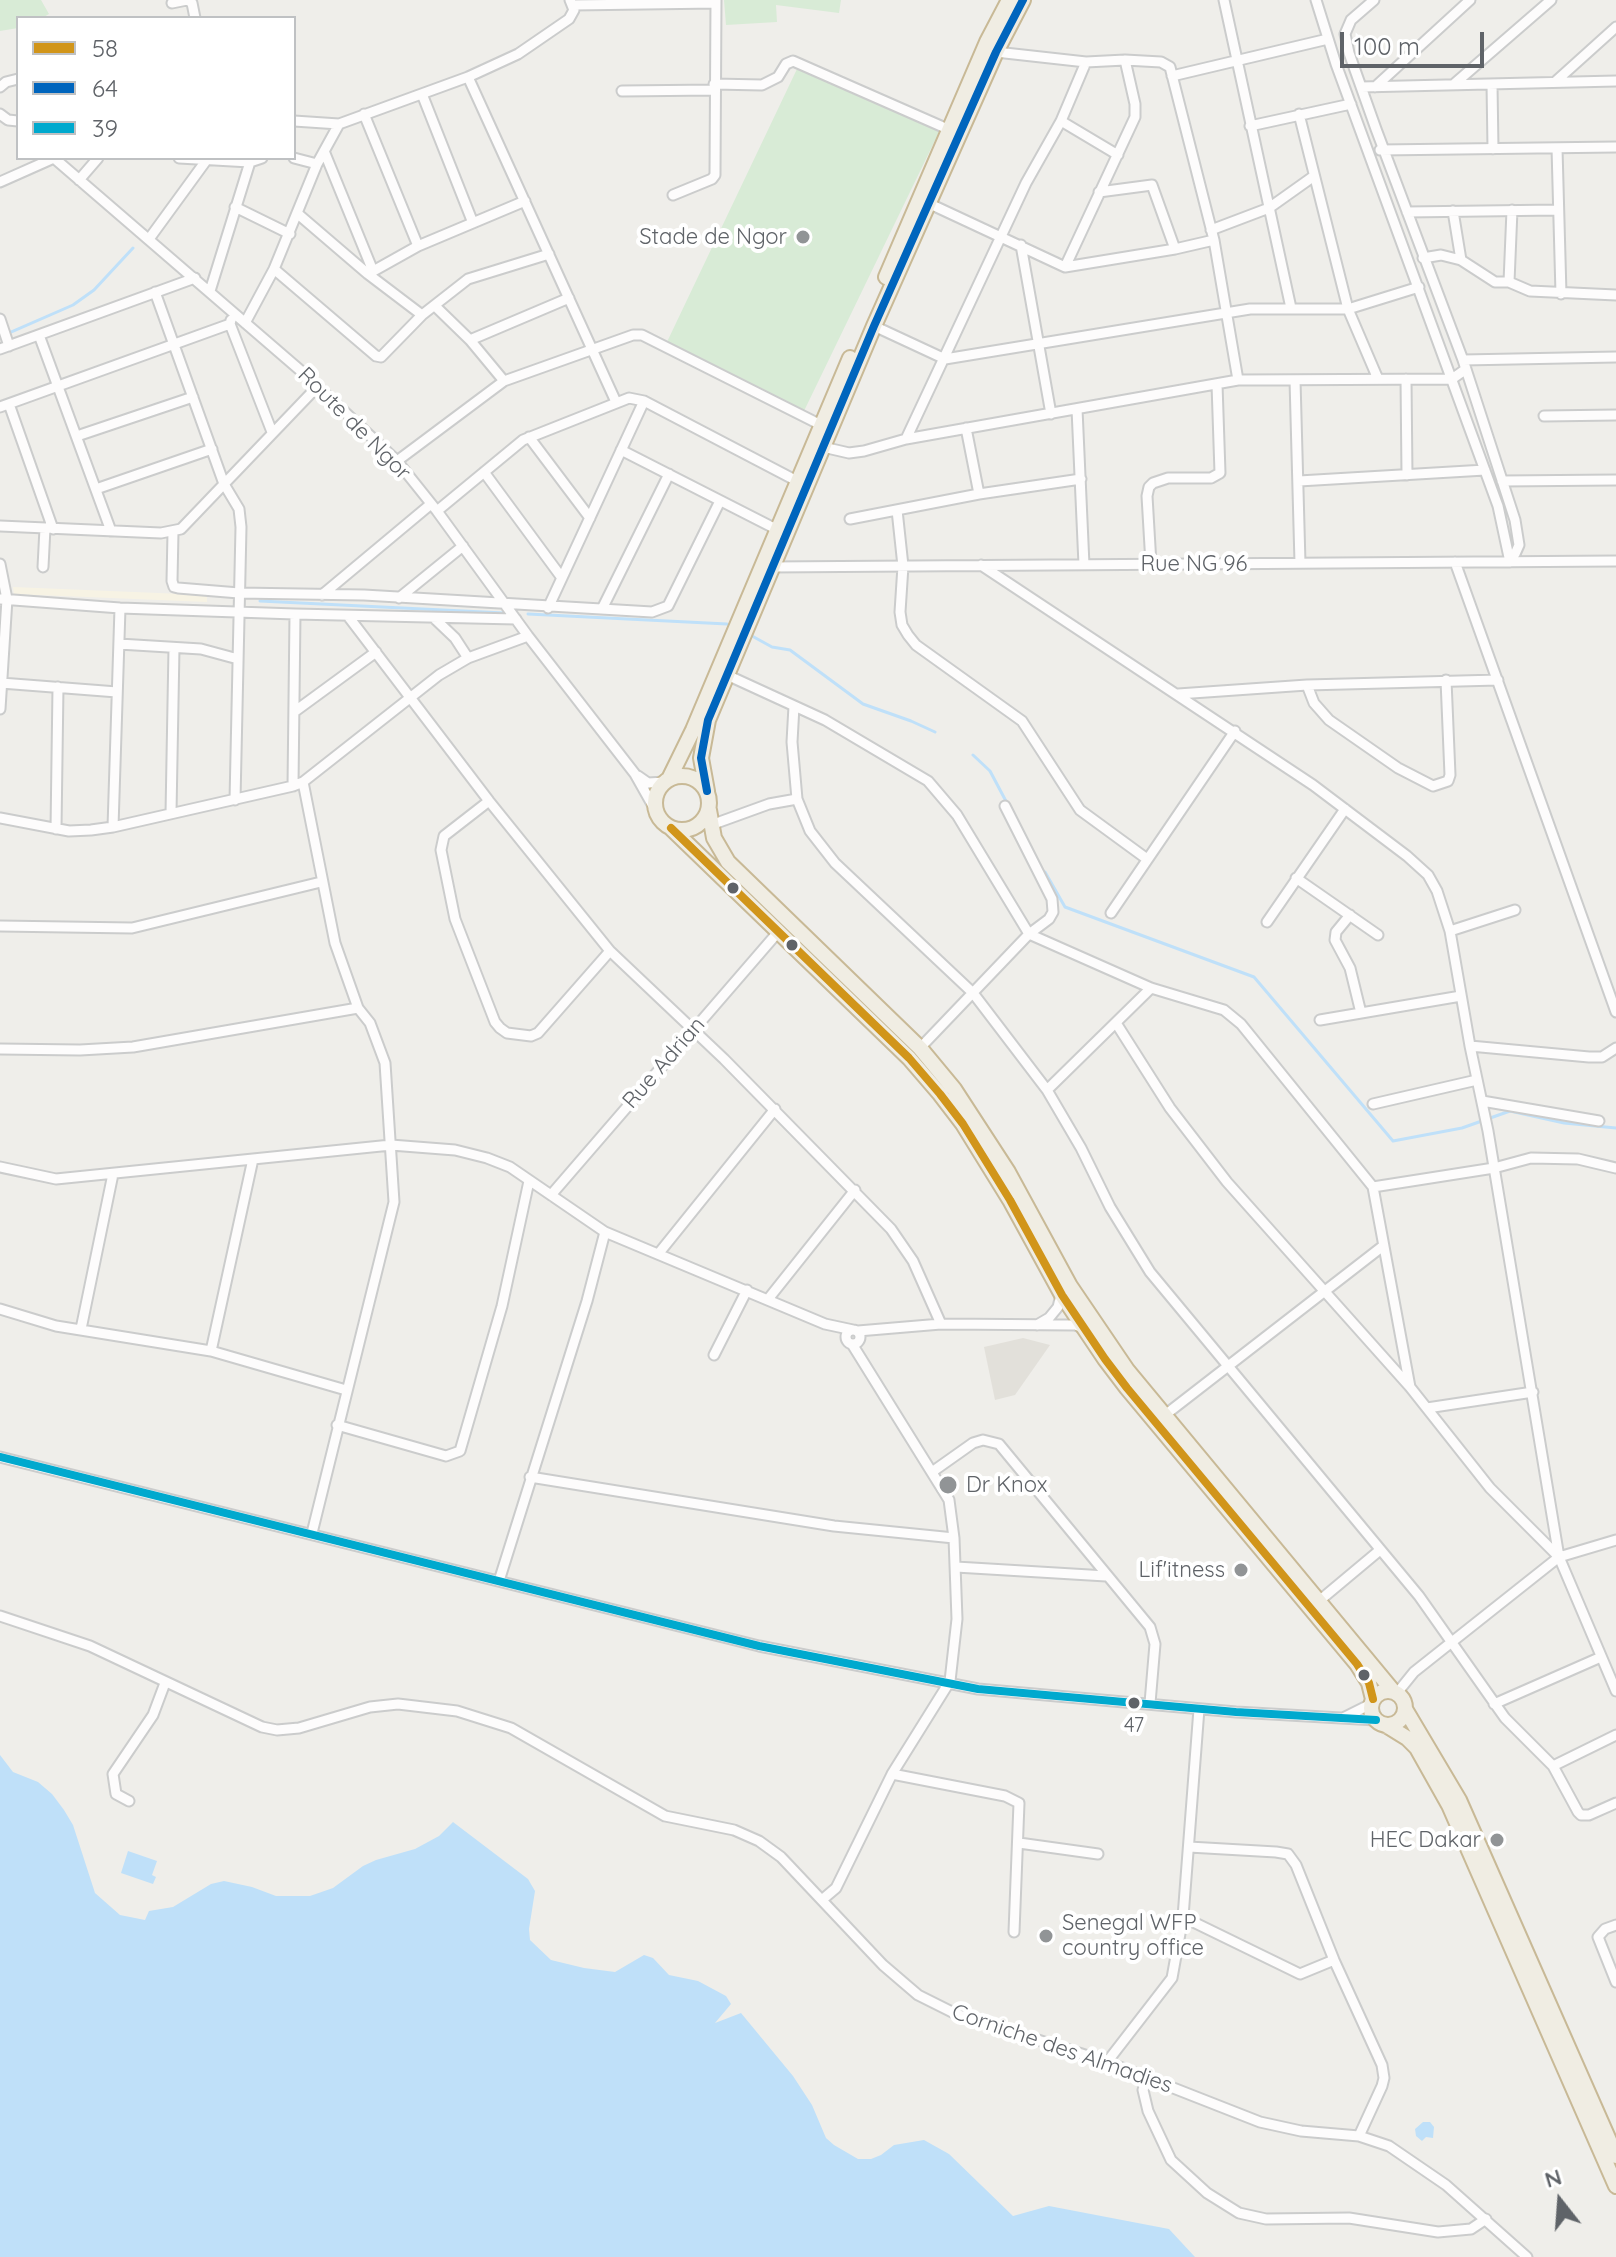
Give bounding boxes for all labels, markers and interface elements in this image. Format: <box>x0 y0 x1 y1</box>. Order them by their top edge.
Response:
legend <box>16 16 296 160</box>
scale bar <box>1344 16 1488 66</box>
text: 100 m <box>1354 31 1420 61</box>
text: 58 <box>92 33 118 63</box>
text: 64 <box>92 73 118 103</box>
text: 39 <box>92 113 118 143</box>
place label: Stade de Ngor <box>639 224 787 250</box>
marker: Stade de Ngor <box>794 228 812 246</box>
street label: Route de Ngor <box>292 362 416 486</box>
street label: Rue NG 96 <box>1141 551 1247 577</box>
unlabelled marker <box>725 880 741 896</box>
unlabelled marker <box>784 937 800 953</box>
street label: Rue Adrian <box>617 1012 711 1114</box>
place label: Dr Knox <box>966 1472 1047 1498</box>
marker: Dr Knox <box>937 1474 959 1496</box>
place label: Lif'itness <box>1138 1557 1225 1583</box>
marker: Lif'itness <box>1232 1561 1250 1579</box>
unlabelled marker <box>1356 1667 1372 1683</box>
marker: 47 <box>1126 1695 1142 1711</box>
place label: 47 <box>1124 1714 1144 1738</box>
place label: HEC Dakar <box>1370 1827 1481 1853</box>
marker: HEC Dakar <box>1488 1831 1506 1849</box>
place label: Senegal WFP country office <box>1062 1910 1204 1962</box>
marker: Senegal WFP country office <box>1037 1927 1055 1945</box>
street label: Corniche des Almadies <box>948 1999 1176 2099</box>
north arrow <box>1520 2161 1600 2241</box>
text: N <box>1541 2162 1565 2194</box>

